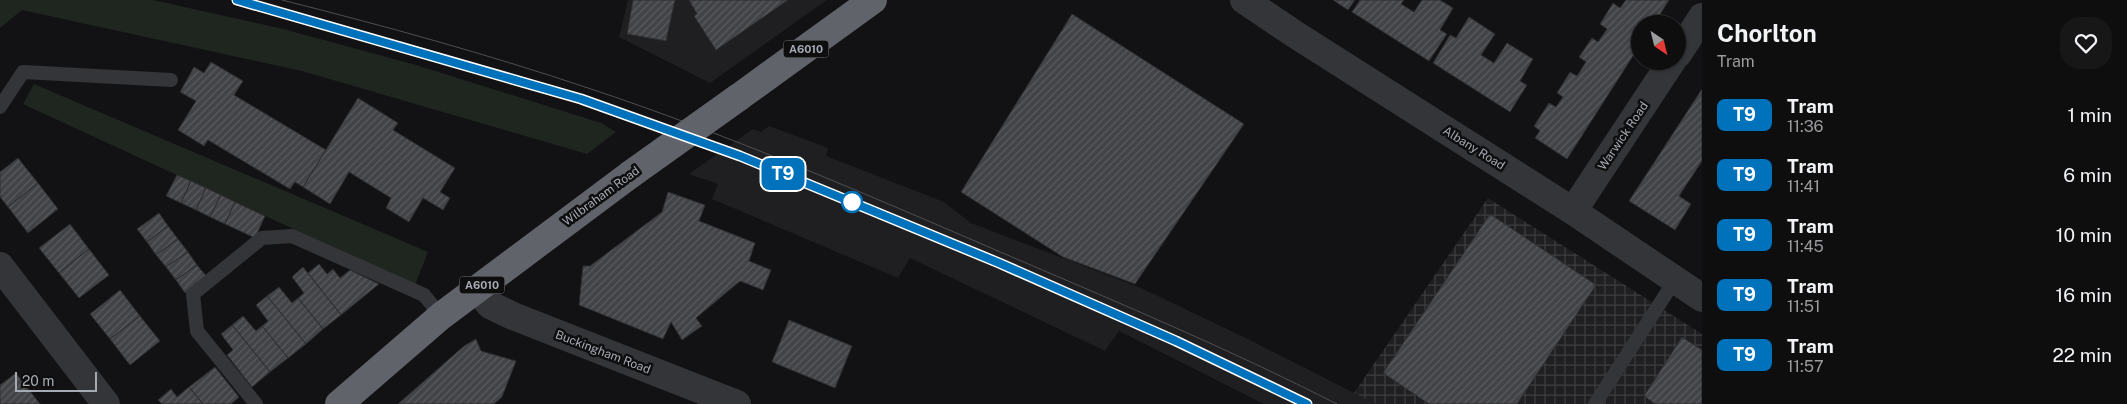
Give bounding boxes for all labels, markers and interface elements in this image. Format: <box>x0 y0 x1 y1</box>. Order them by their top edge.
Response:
north arrow <box>1631 15 1686 70</box>
map controls <box>1631 15 1686 70</box>
button: heart <box>2060 17 2112 69</box>
text: Chorlton <box>1717 19 1817 47</box>
road number: A6010 <box>784 41 828 58</box>
text: Tram <box>1717 52 1755 71</box>
text: Tram <box>1787 95 1834 117</box>
street label: Warwick Road <box>1595 99 1651 173</box>
text: T9 <box>1733 104 1756 125</box>
text: 1 min <box>2067 104 2112 126</box>
text: 11:36 <box>1787 117 1824 136</box>
street label: Albany Road <box>1441 123 1507 173</box>
text: Tram <box>1787 155 1834 177</box>
line badge: T9 <box>760 158 806 190</box>
street label: Wilbraham Road <box>560 163 642 229</box>
text: T9 <box>772 163 794 184</box>
text: T9 <box>1733 164 1756 185</box>
text: 6 min <box>2063 164 2112 186</box>
text: 11:41 <box>1787 177 1820 196</box>
unlabelled marker <box>841 191 863 213</box>
text: Tram <box>1787 215 1834 237</box>
text: T9 <box>1733 224 1756 245</box>
text: 10 min <box>2056 224 2112 246</box>
text: 11:45 <box>1787 237 1824 256</box>
text: Tram <box>1787 275 1834 297</box>
road number: A6010 <box>460 276 504 294</box>
text: T9 <box>1733 284 1756 305</box>
text: 16 min <box>2056 284 2112 306</box>
text: 11:51 <box>1787 297 1820 316</box>
street label: Buckingham Road <box>553 327 653 377</box>
text: Tram <box>1787 335 1834 357</box>
text: T9 <box>1733 344 1756 365</box>
text: 22 min <box>2053 344 2112 366</box>
text: 11:57 <box>1787 357 1824 376</box>
scale bar <box>15 369 98 392</box>
text: 20 m <box>22 373 54 389</box>

